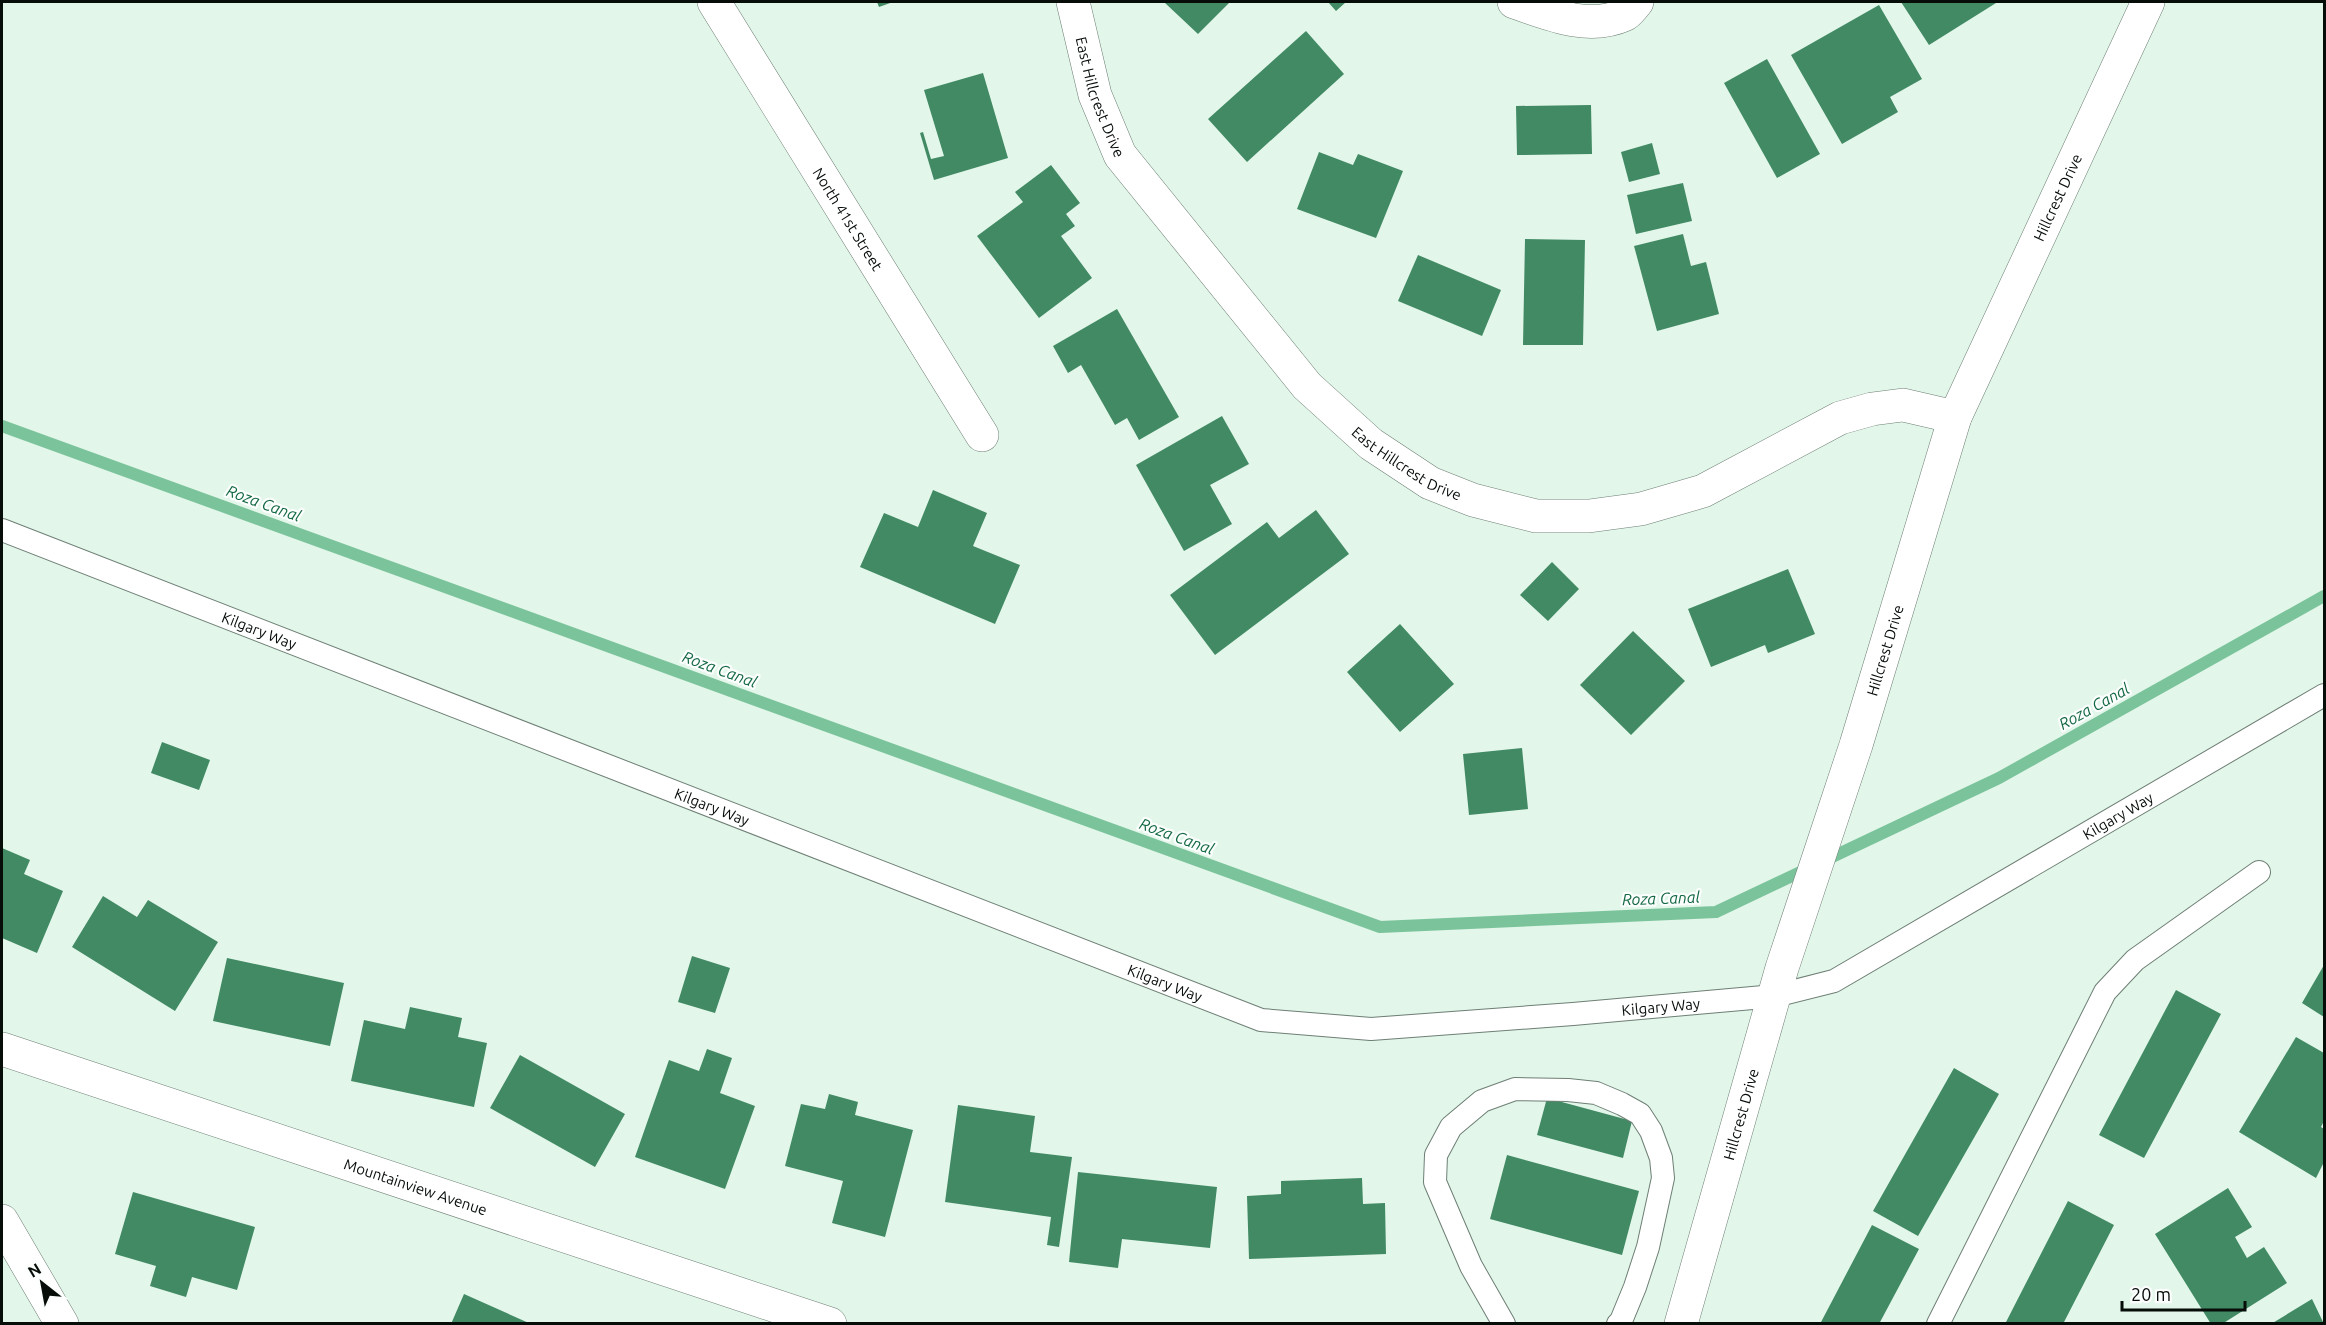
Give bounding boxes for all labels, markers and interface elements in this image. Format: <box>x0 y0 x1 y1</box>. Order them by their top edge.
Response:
street label: East Hillcrest Drive <box>1073 35 1128 160</box>
street label: Hillcrest Drive <box>2030 151 2085 244</box>
street label: North 41st Street <box>810 164 886 273</box>
street label: East Hillcrest Drive <box>1349 423 1464 503</box>
water label: Roza Canal <box>224 481 304 525</box>
street label: Hillcrest Drive <box>1863 603 1906 698</box>
street label: Kilgary Way <box>220 608 299 652</box>
water label: Roza Canal <box>680 647 760 691</box>
water label: Roza Canal <box>2056 679 2133 733</box>
street label: Kilgary Way <box>672 784 752 829</box>
street label: Kilgary Way <box>2079 788 2156 843</box>
water label: Roza Canal <box>1137 814 1217 858</box>
water label: Roza Canal <box>1622 888 1701 908</box>
street label: Kilgary Way <box>1125 960 1205 1005</box>
street label: Kilgary Way <box>1621 994 1701 1018</box>
street label: Hillcrest Drive <box>1719 1067 1762 1162</box>
street label: Mountainview Avenue <box>342 1155 489 1218</box>
north arrow <box>12 1253 72 1313</box>
text: N <box>25 1259 44 1281</box>
scale bar <box>2122 1274 2245 1312</box>
text: 20 m <box>2131 1284 2171 1304</box>

